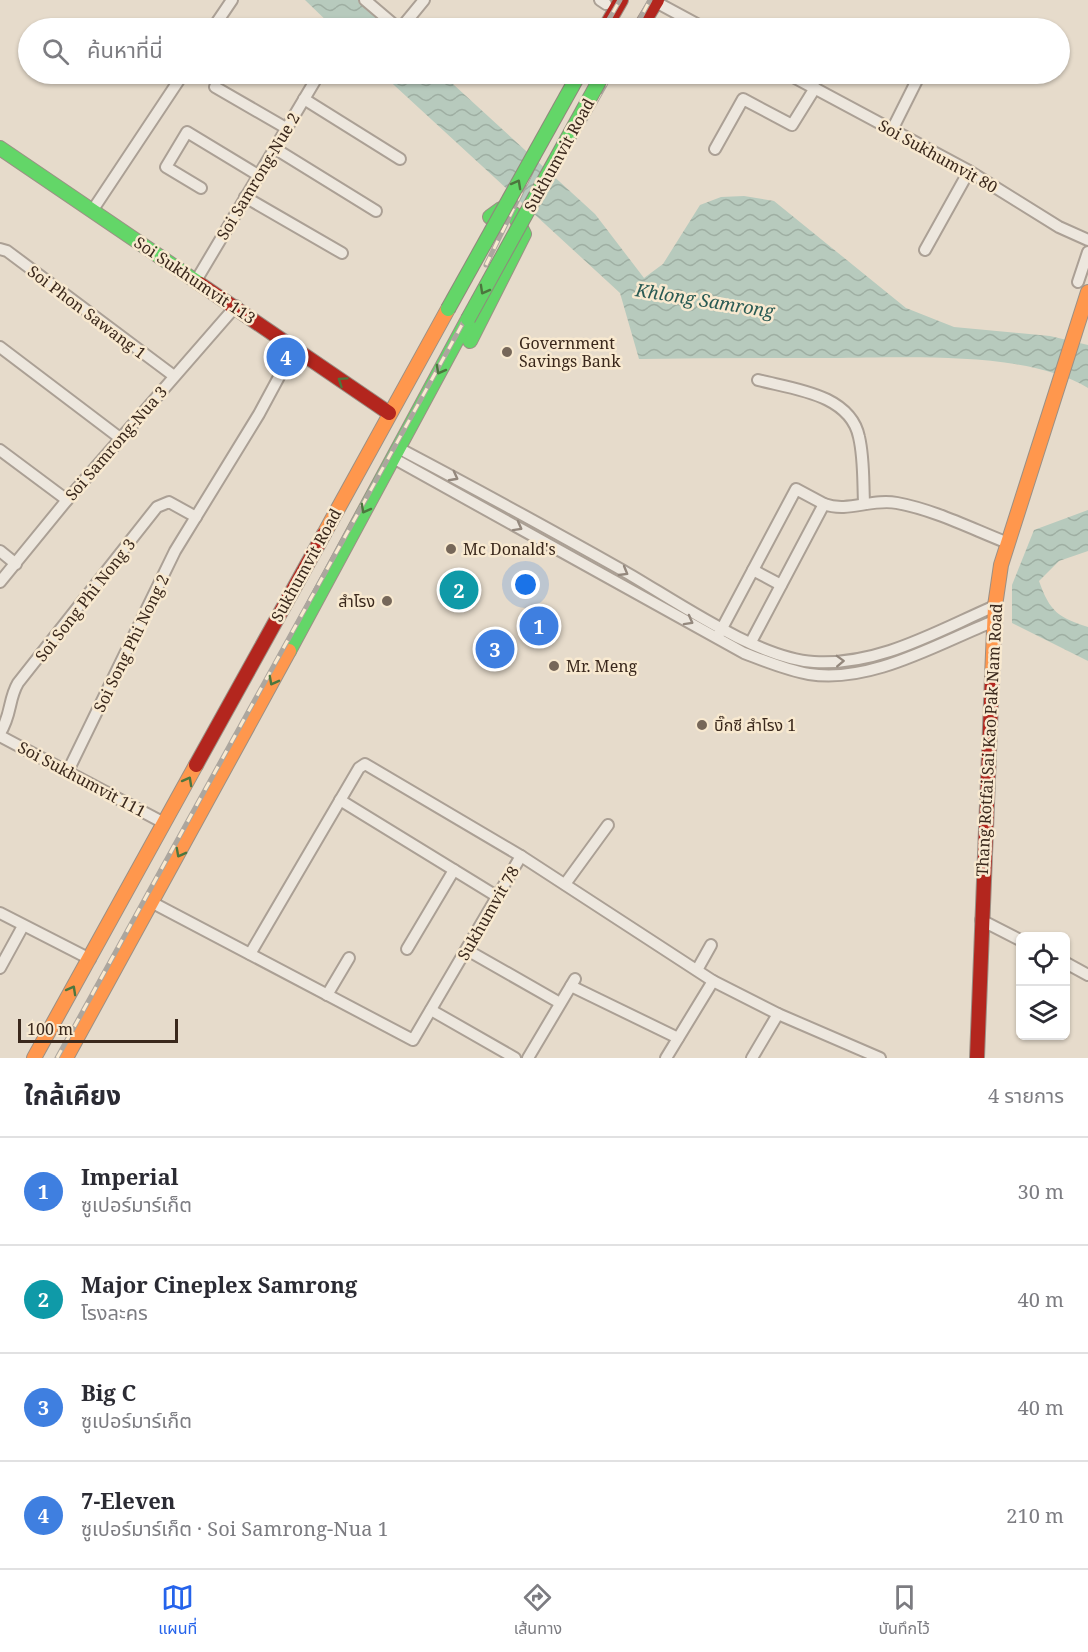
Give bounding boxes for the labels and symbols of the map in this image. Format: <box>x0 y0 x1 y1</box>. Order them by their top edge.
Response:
street label: Sukhumvit Road <box>519 94 599 216</box>
street label: Soi Samrong-Nue 2 <box>211 108 305 244</box>
street label: Soi Sukhumvit 80 <box>875 114 1002 198</box>
one-way arrow <box>510 180 522 190</box>
street label: Soi Sukhumvit 113 <box>130 231 260 329</box>
street label: Soi Phon Sawang 1 <box>23 260 151 364</box>
water label: Khlong Samrong <box>633 277 777 323</box>
one-way arrow <box>480 284 491 295</box>
place label: Government Savings Bank <box>519 332 621 372</box>
pin: 4 <box>266 334 306 380</box>
marker: Government Savings Bank <box>500 345 514 359</box>
one-way arrow <box>436 364 447 374</box>
one-way arrow <box>338 377 349 388</box>
street label: Soi Samrong-Nua 3 <box>60 381 172 505</box>
one-way arrow <box>448 470 458 481</box>
one-way arrow <box>361 503 372 513</box>
street label: Sukhumvit Road <box>266 504 346 626</box>
one-way arrow <box>512 520 522 531</box>
street label: Soi Song Phi Nong 3 <box>30 534 140 666</box>
place label: Mc Donald's <box>463 538 556 560</box>
marker: Mc Donald's <box>444 542 458 556</box>
one-way arrow <box>618 565 628 576</box>
pin: 2 <box>440 568 478 612</box>
street label: Soi Song Phi Nong 2 <box>88 570 174 716</box>
your location <box>511 570 540 599</box>
place label: สำโรง <box>338 590 375 612</box>
marker: สำโรง <box>380 594 394 608</box>
street label: Thang Rotfai Sai Kao Pak Nam Road <box>971 603 1007 877</box>
pin: 1 <box>520 604 558 648</box>
one-way arrow <box>683 614 693 625</box>
pin: 3 <box>476 626 514 672</box>
place label: Mr. Meng <box>566 655 638 677</box>
one-way arrow <box>835 655 844 668</box>
marker: Mr. Meng <box>547 659 561 673</box>
one-way arrow <box>269 675 280 685</box>
place label: บิ๊กซี สำโรง 1 <box>714 714 796 736</box>
marker: บิ๊กซี สำโรง 1 <box>695 718 709 732</box>
street label: Soi Sukhumvit 111 <box>14 736 150 822</box>
one-way arrow <box>180 777 192 787</box>
one-way arrow <box>176 846 187 857</box>
street label: Sukhumvit 78 <box>452 862 524 964</box>
one-way arrow <box>65 986 76 996</box>
scale bar <box>18 1016 178 1044</box>

